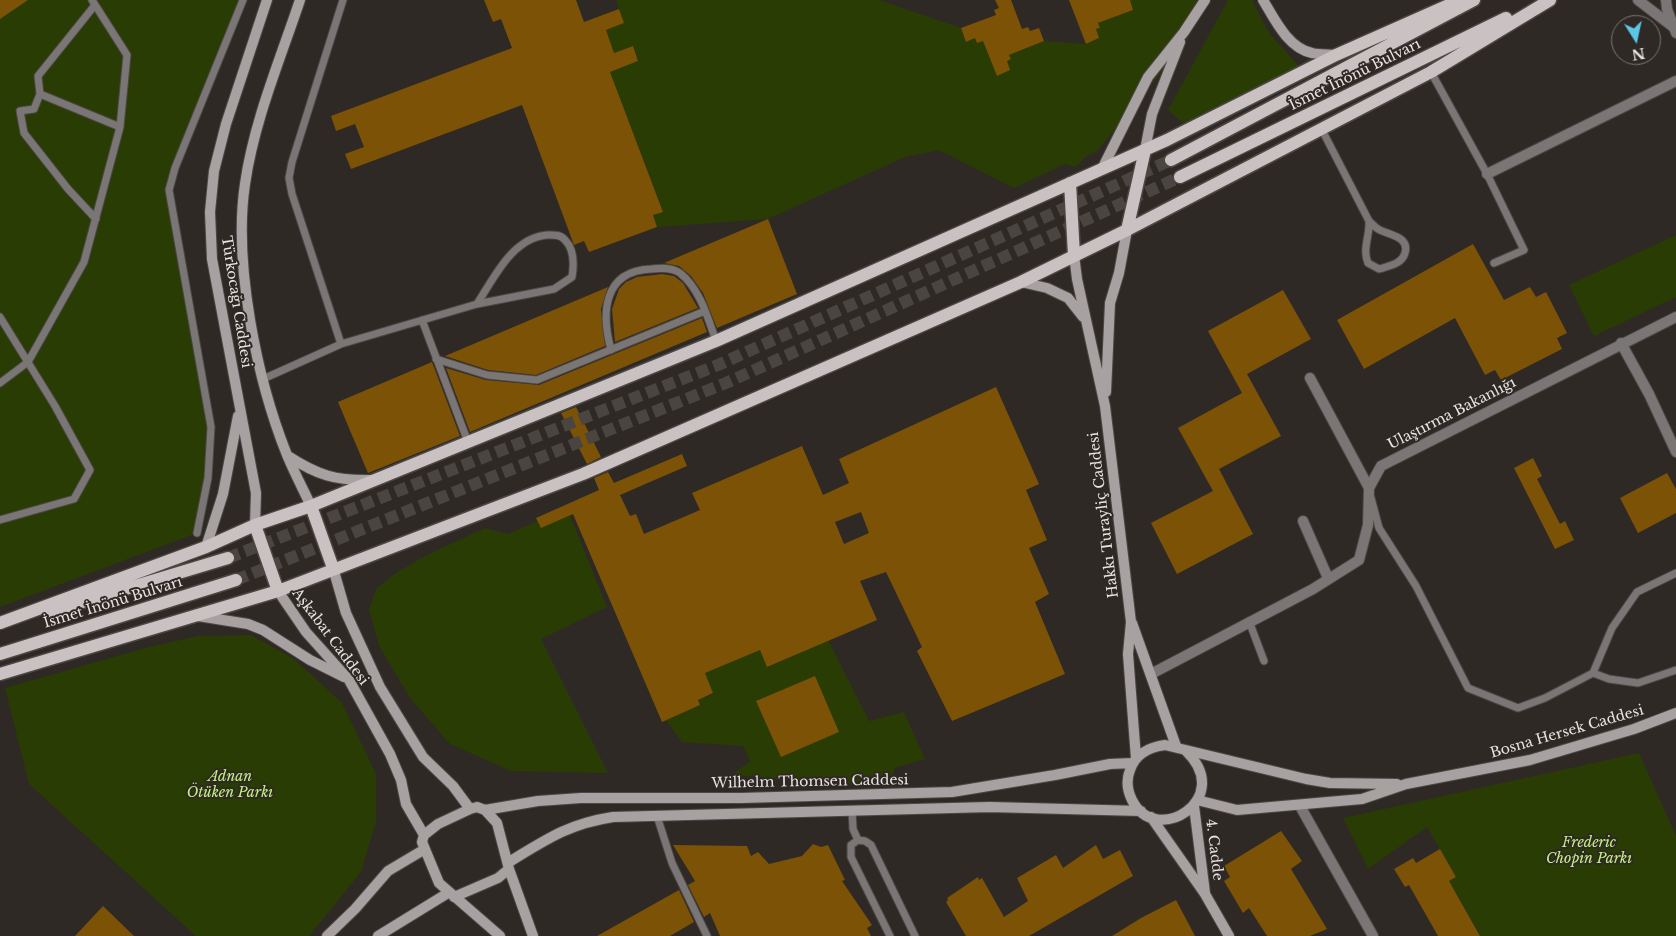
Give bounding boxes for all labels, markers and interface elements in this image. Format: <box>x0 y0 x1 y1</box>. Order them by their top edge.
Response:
north arrow <box>1611 15 1661 65</box>
street label: İsmet İnönü Bulvarı <box>1287 36 1423 114</box>
text: N <box>1630 44 1646 64</box>
street label: Türkocağı Caddesi <box>217 235 255 369</box>
street label: Ulaştırma Bakanlığı <box>1385 374 1519 454</box>
street label: Hakkı Turayliç Caddesi <box>1085 431 1123 599</box>
street label: İsmet İnönü Bulvarı <box>42 574 184 632</box>
street label: Aşkabat Caddesi <box>288 585 372 689</box>
street label: Bosna Hersek Caddesi <box>1488 702 1646 762</box>
park label: Adnan Ötüken Parkı <box>187 769 273 802</box>
street label: Wilhelm Thomsen Caddesi <box>711 772 909 792</box>
street label: 4. Cadde <box>1202 818 1226 882</box>
park label: Frederic Chopin Parkı <box>1546 835 1632 868</box>

